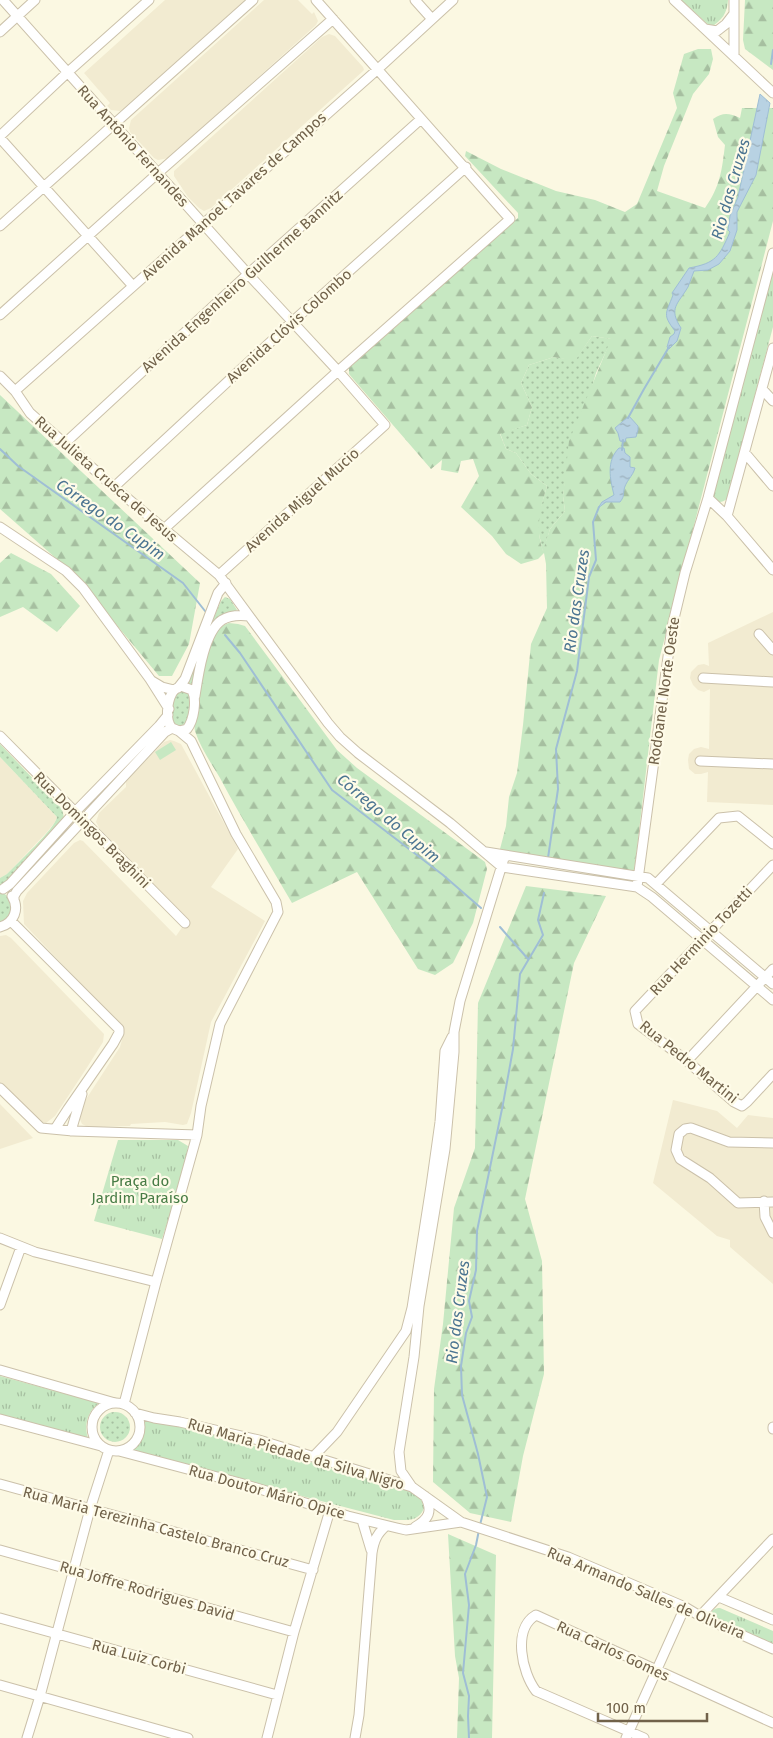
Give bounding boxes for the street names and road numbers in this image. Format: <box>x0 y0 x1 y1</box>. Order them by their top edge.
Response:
street label: Rua Antônio Fernandes <box>74 81 192 211</box>
street label: Avenida Manoel Tavares de Campos <box>138 108 330 284</box>
street label: Avenida Engenheiro Guilherme Bannitz <box>138 186 347 376</box>
street label: Avenida Clóvis Colombo <box>223 265 355 387</box>
street label: Rua Julieta Crusca de Jesus <box>31 412 181 546</box>
street label: Avenida Miguel Mucio <box>241 444 363 556</box>
street label: Rodoanel Norte Oeste <box>645 616 683 766</box>
street label: Rua Domingos Braghini <box>30 768 154 892</box>
street label: Rua Herminio Tozetti <box>646 883 756 999</box>
street label: Rua Pedro Martini <box>636 1017 742 1107</box>
street label: Rua Maria Piedade da Silva Nigro <box>186 1414 406 1494</box>
street label: Rua Doutor Mário Opice <box>187 1461 347 1523</box>
street label: Rua Maria Terezinha Castelo Branco Cruz <box>21 1483 291 1571</box>
street label: Rua Armando Salles de Oliveira <box>544 1543 748 1643</box>
street label: Rua Joffre Rodrigues David <box>58 1557 236 1625</box>
street label: Rua Carlos Gomes <box>554 1617 672 1685</box>
street label: Rua Luiz Corbi <box>90 1636 188 1678</box>

